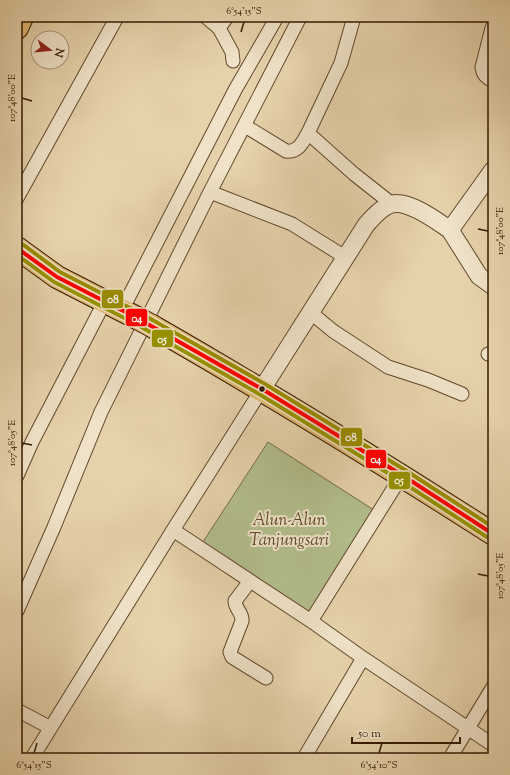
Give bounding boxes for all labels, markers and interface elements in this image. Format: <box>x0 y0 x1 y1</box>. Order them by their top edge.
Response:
text: 6°54'15"S <box>226 4 262 19</box>
north arrow <box>30 30 70 70</box>
text: N <box>50 45 68 59</box>
text: 107°48'00"E <box>5 74 20 122</box>
text: 107°48'00"E <box>493 207 508 255</box>
line badge: 08 <box>101 289 124 309</box>
text: 08 <box>107 292 119 308</box>
line badge: 04 <box>125 308 148 327</box>
text: 04 <box>132 311 143 327</box>
line badge: 05 <box>151 329 174 348</box>
text: 05 <box>157 332 167 348</box>
unlabelled marker <box>257 384 267 394</box>
text: 107°48'05"E <box>5 420 20 466</box>
line badge: 08 <box>340 427 363 447</box>
text: 08 <box>345 430 357 446</box>
line badge: 04 <box>365 449 387 469</box>
text: 04 <box>371 452 382 468</box>
line badge: 05 <box>388 471 411 490</box>
text: 05 <box>394 473 404 489</box>
park label: Alun-Alun Tanjungsari <box>249 509 329 553</box>
text: 107°48'05"E <box>493 553 508 599</box>
scale bar <box>352 719 460 745</box>
text: 50 m <box>357 725 381 743</box>
text: 6°54'15"S <box>16 758 52 773</box>
text: 6°54'10"S <box>360 758 398 773</box>

